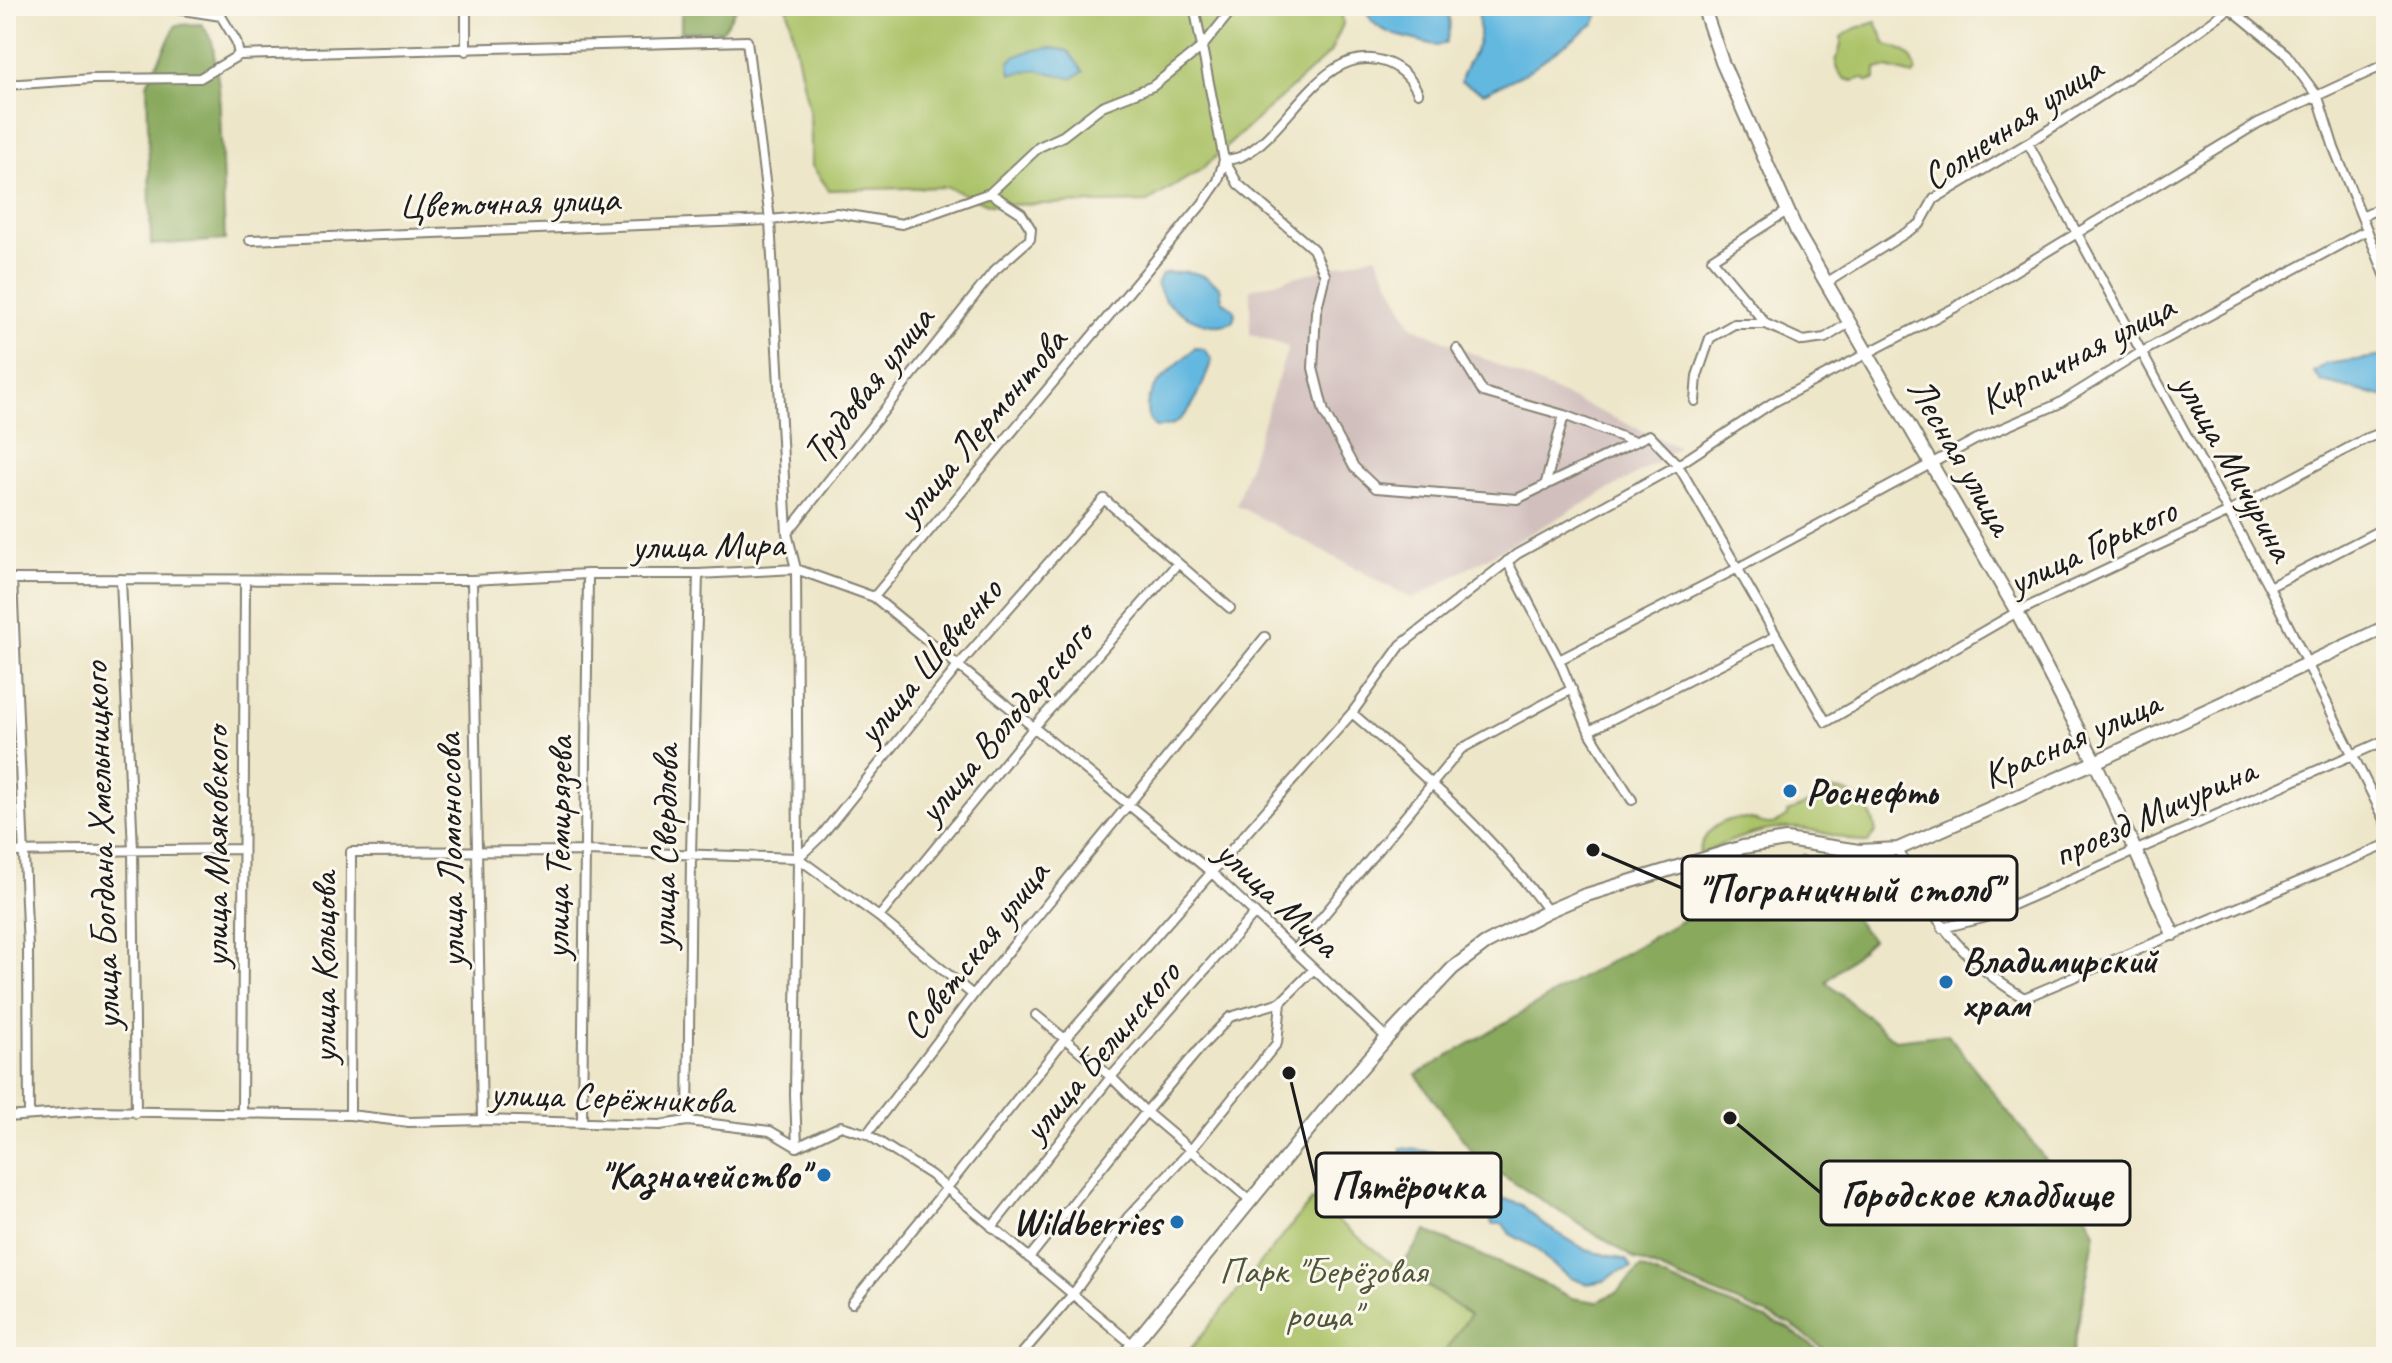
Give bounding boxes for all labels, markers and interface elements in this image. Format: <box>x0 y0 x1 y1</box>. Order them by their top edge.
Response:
street label: Солнечная улица <box>1913 44 2113 200</box>
street label: Цветочная улица <box>398 175 623 229</box>
street label: Кирпичная улица <box>1972 282 2185 425</box>
street label: Трудовая улица <box>792 295 946 473</box>
street label: улица Лермонтова <box>884 316 1078 535</box>
street label: улица Мичурина <box>2163 363 2307 571</box>
street label: Лесная улица <box>1897 369 2027 546</box>
street label: улица Горького <box>1999 486 2185 606</box>
street label: улица Мира <box>629 520 788 570</box>
street label: улица Шевченко <box>844 567 1013 755</box>
street label: улица Володарского <box>905 608 1106 834</box>
street label: улица Богдана Хмельницкого <box>71 659 131 1033</box>
street label: Красная улица <box>1975 678 2170 799</box>
street label: улица Маяковского <box>192 723 239 970</box>
street label: улица Ломоносова <box>424 731 476 971</box>
street label: улица Темирязева <box>533 733 583 962</box>
street label: улица Свердлова <box>639 741 689 951</box>
street label: проезд Мичурина <box>2045 745 2266 878</box>
place label: Роснефть <box>1806 768 1939 815</box>
marker: Роснефть <box>1781 782 1799 800</box>
street label: улица Мира <box>1205 827 1352 969</box>
street label: Советская улица <box>890 849 1061 1049</box>
callout: "Пограничный столб" <box>1682 856 2017 920</box>
text: "Пограничный столб" <box>1697 864 2009 914</box>
street label: улица Кольцова <box>300 869 347 1066</box>
place label: Владимирский храм <box>1962 937 2160 1028</box>
street label: улица Белинского <box>1010 949 1192 1153</box>
marker: Владимирский храм <box>1937 973 1955 991</box>
street label: улица Серёжникова <box>487 1069 738 1125</box>
place label: "Казначейство" <box>600 1152 816 1200</box>
callout: Пятёрочка <box>1316 1153 1501 1217</box>
text: Пятёрочка <box>1331 1161 1487 1211</box>
callout: Городское кладбище <box>1821 1161 2130 1225</box>
marker: "Казначейство" <box>815 1166 833 1184</box>
text: Городское кладбище <box>1841 1169 2115 1219</box>
place label: Wildberries <box>1013 1199 1165 1246</box>
marker: Wildberries <box>1168 1213 1186 1231</box>
park label: Парк "Берёзовая роща" <box>1219 1247 1430 1338</box>

